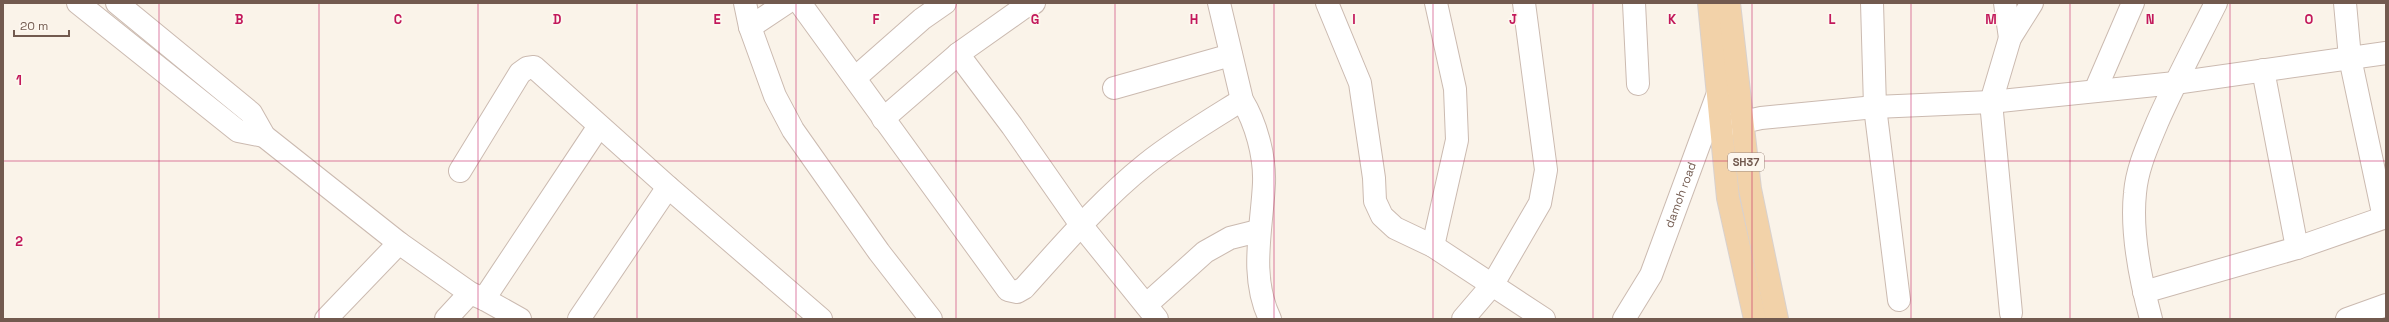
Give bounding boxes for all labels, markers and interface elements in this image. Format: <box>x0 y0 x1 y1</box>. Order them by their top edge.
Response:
text: B <box>235 11 244 28</box>
text: C <box>394 11 402 28</box>
text: D <box>553 11 562 28</box>
text: E <box>713 11 721 28</box>
text: F <box>873 11 880 28</box>
text: G <box>1031 11 1039 28</box>
text: H <box>1190 11 1198 28</box>
text: I <box>1352 11 1356 28</box>
text: J <box>1509 11 1517 28</box>
text: K <box>1668 11 1677 28</box>
text: L <box>1828 11 1836 28</box>
text: M <box>1985 11 1997 28</box>
text: N <box>2146 11 2154 28</box>
text: O <box>2305 11 2314 28</box>
scale bar <box>14 12 69 38</box>
text: 20 m <box>20 18 48 34</box>
text: 1 <box>16 72 22 89</box>
road number: SH37 <box>1728 153 1764 171</box>
street label: damoh road <box>1661 160 1700 230</box>
text: 2 <box>15 233 23 250</box>

